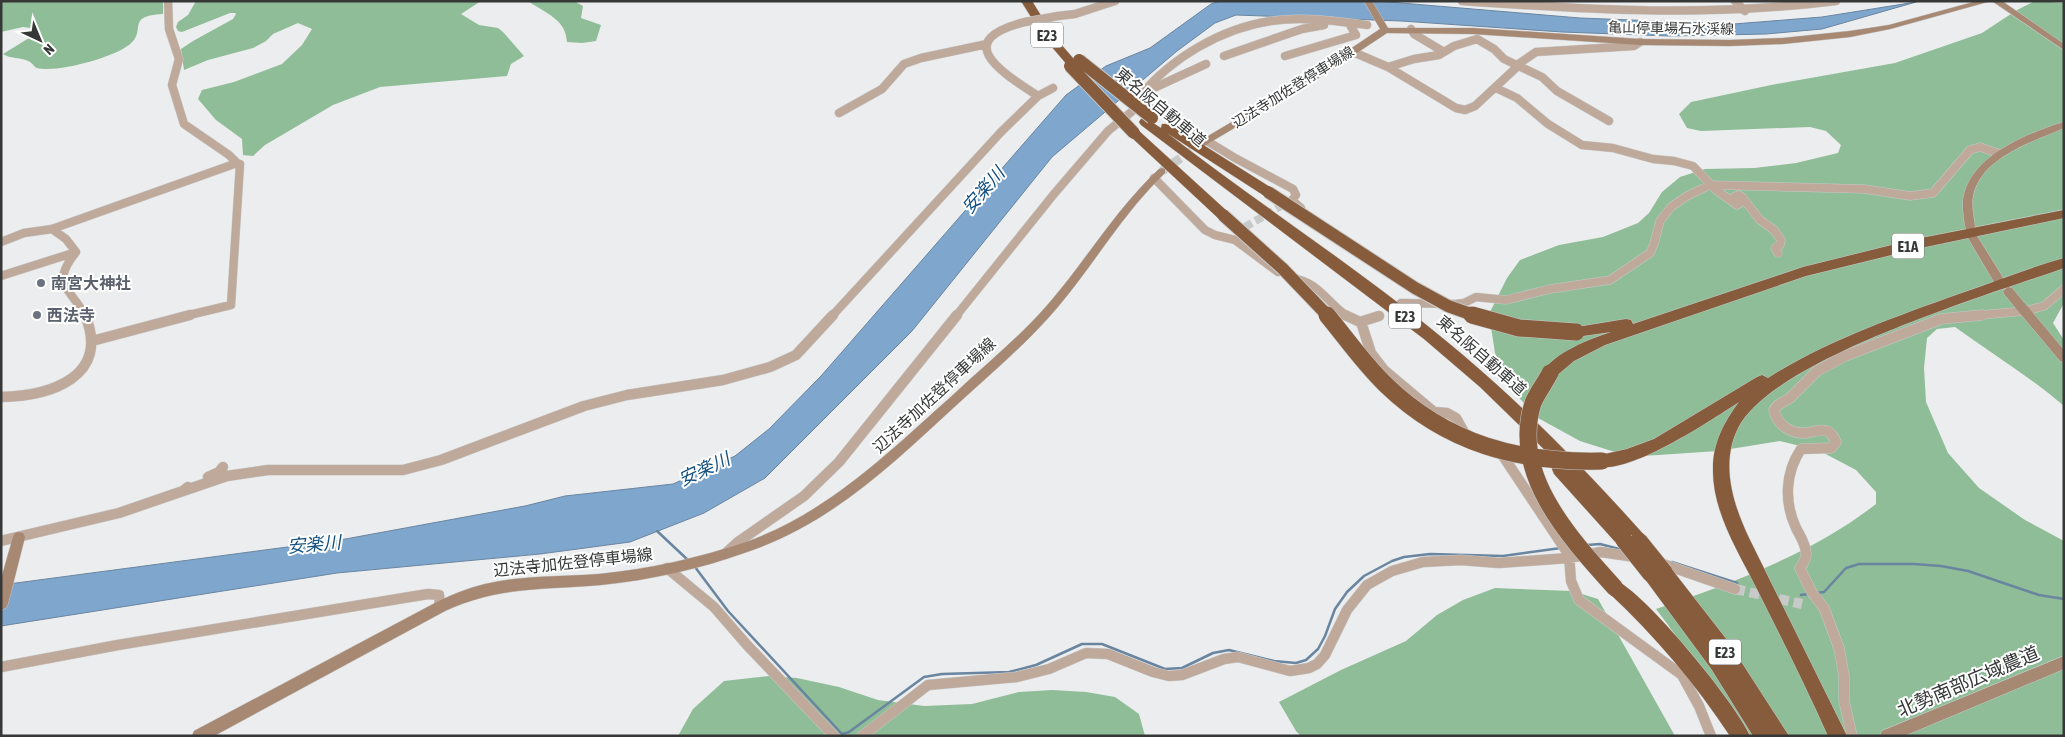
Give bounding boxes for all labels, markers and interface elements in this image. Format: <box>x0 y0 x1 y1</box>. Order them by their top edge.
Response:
north arrow <box>15 15 65 65</box>
street label: 亀山停車場石水渓線 <box>1608 19 1734 37</box>
road number: E23 <box>1031 22 1063 48</box>
text: N <box>41 41 58 58</box>
street label: 辺法寺加佐登停車場線 <box>1229 43 1357 131</box>
street label: 東名阪自動車道 <box>1112 64 1210 150</box>
water label: 安楽川 <box>957 161 1010 217</box>
road number: E1A <box>1892 234 1924 258</box>
place label: 南宮大神社 <box>51 274 131 292</box>
marker: 南宮大神社 <box>35 277 47 289</box>
road number: E23 <box>1389 304 1421 328</box>
place label: 西法寺 <box>47 306 95 324</box>
marker: 西法寺 <box>31 309 43 321</box>
street label: 東名阪自動車道 <box>1434 311 1530 399</box>
street label: 辺法寺加佐登停車場線 <box>869 334 999 456</box>
water label: 安楽川 <box>675 447 735 490</box>
water label: 安楽川 <box>286 531 344 557</box>
street label: 辺法寺加佐登停車場線 <box>492 545 654 579</box>
road number: E23 <box>1709 640 1741 664</box>
street label: 北勢南部広域農道 <box>1894 641 2042 721</box>

